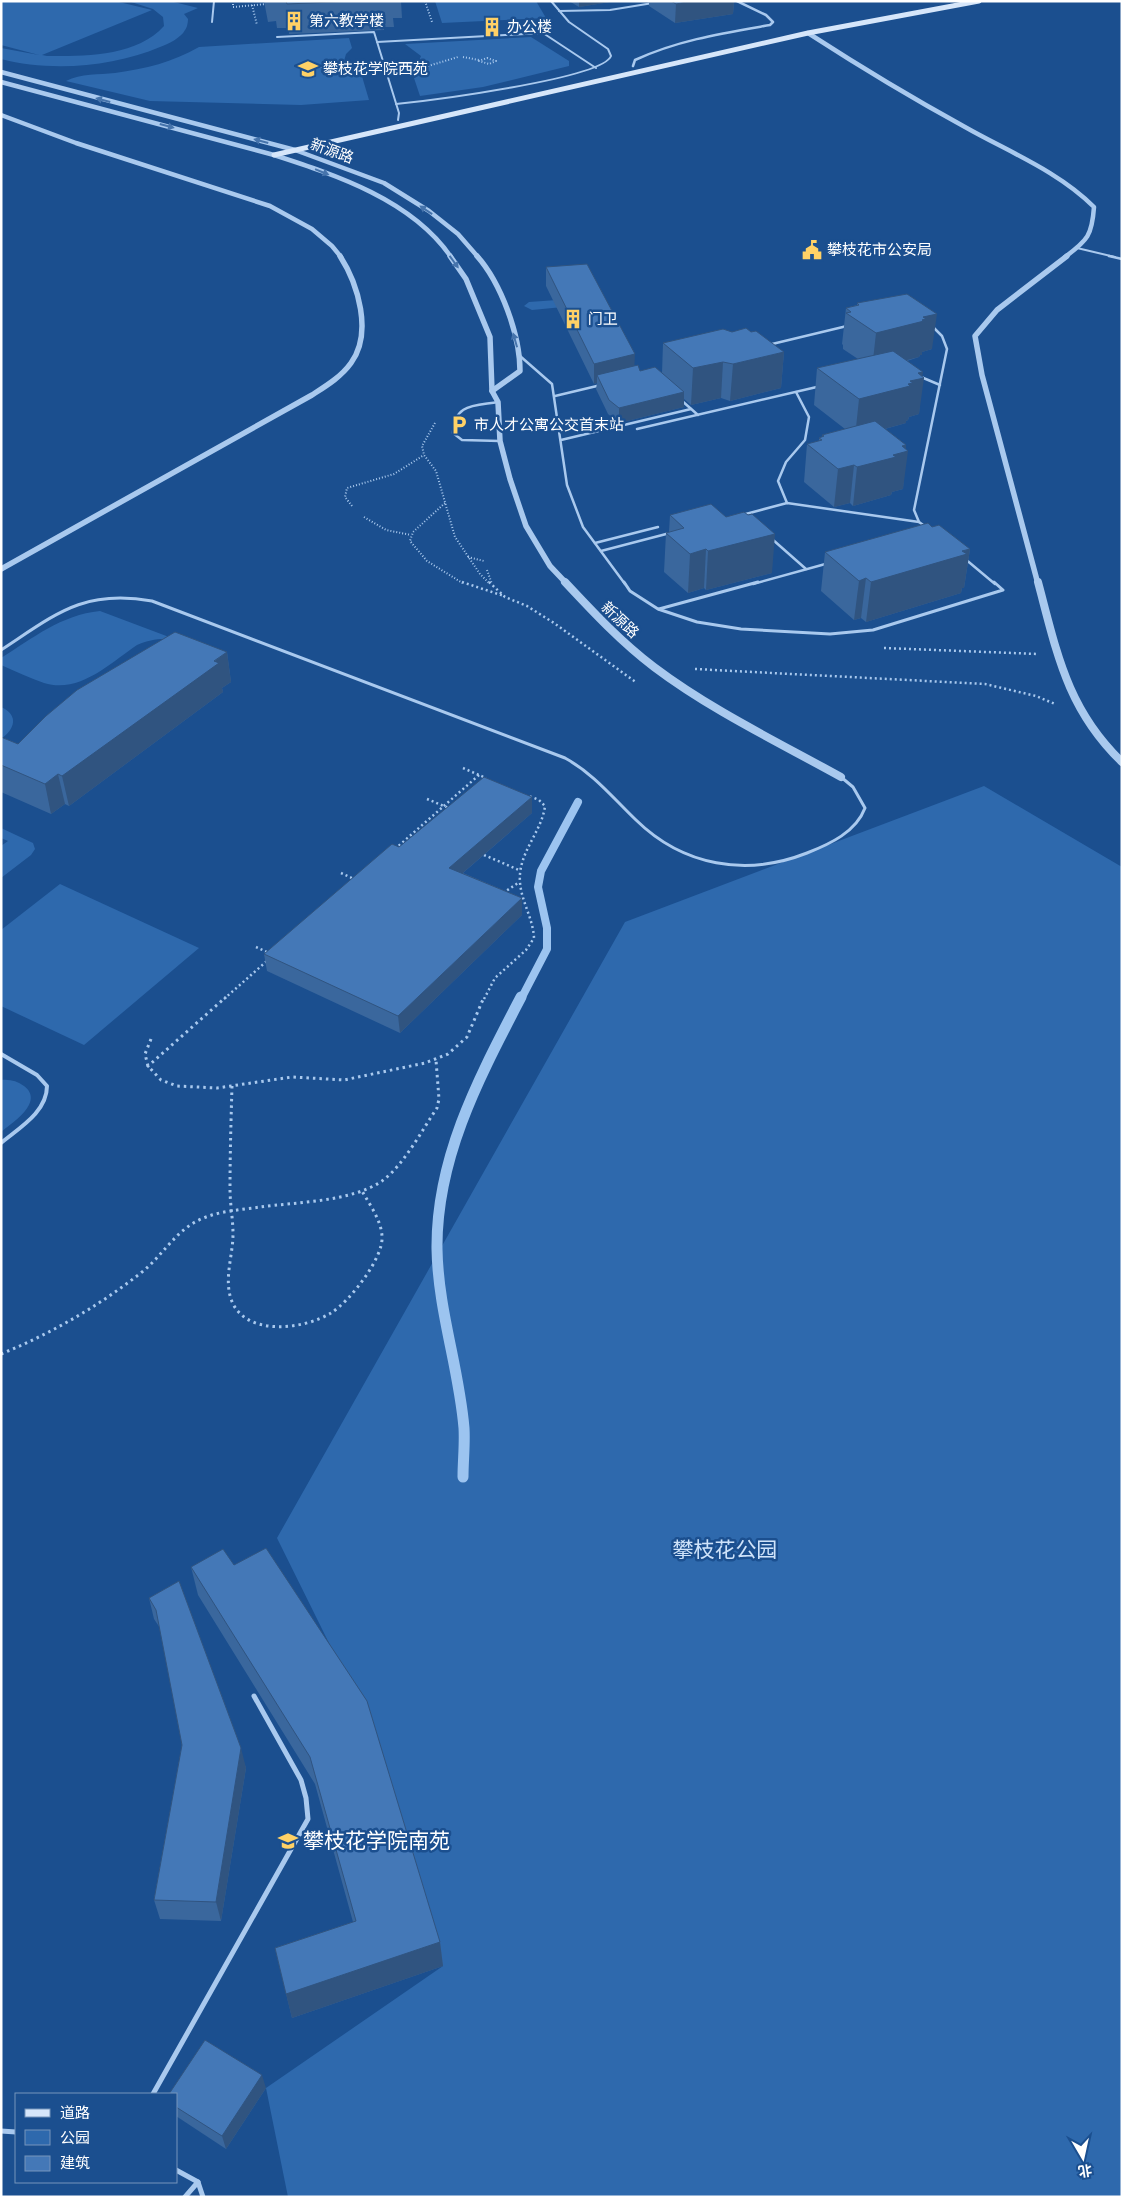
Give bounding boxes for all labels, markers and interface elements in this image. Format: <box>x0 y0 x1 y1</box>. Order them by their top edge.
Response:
building icon: 第六教学楼 <box>283 10 305 32</box>
place label: 第六教学楼 <box>309 10 384 31</box>
building icon: 办公楼 <box>481 16 503 38</box>
place label: 办公楼 <box>507 16 552 37</box>
school or university icon: 攀枝花学院西苑 <box>297 58 319 80</box>
place label: 攀枝花学院西苑 <box>323 58 428 79</box>
one-way arrow <box>96 95 111 103</box>
one-way arrow <box>159 123 174 131</box>
street label: 新源路 <box>307 133 357 168</box>
one-way arrow <box>253 137 268 145</box>
one-way arrow <box>315 169 330 176</box>
one-way arrow <box>419 205 433 214</box>
public building icon: 攀枝花市公安局 <box>801 239 823 261</box>
place label: 攀枝花市公安局 <box>827 239 932 260</box>
one-way arrow <box>449 255 460 268</box>
building icon: 门卫 <box>562 308 584 330</box>
place label: 门卫 <box>588 308 618 329</box>
one-way arrow <box>511 332 519 347</box>
parking icon: 市人才公寓公交首末站 <box>448 414 470 436</box>
place label: 市人才公寓公交首末站 <box>474 414 624 435</box>
street label: 新源路 <box>597 597 644 643</box>
park label: 攀枝花公园 <box>673 1535 778 1563</box>
place label: 攀枝花学院南苑 <box>303 1826 450 1854</box>
school or university icon: 攀枝花学院南苑 <box>277 1830 299 1852</box>
legend <box>15 2093 178 2183</box>
text: 道路 <box>60 2102 90 2123</box>
text: 公园 <box>60 2127 90 2148</box>
north arrow <box>1058 2133 1108 2183</box>
text: 建筑 <box>60 2152 90 2173</box>
text: 北 <box>1077 2161 1094 2182</box>

